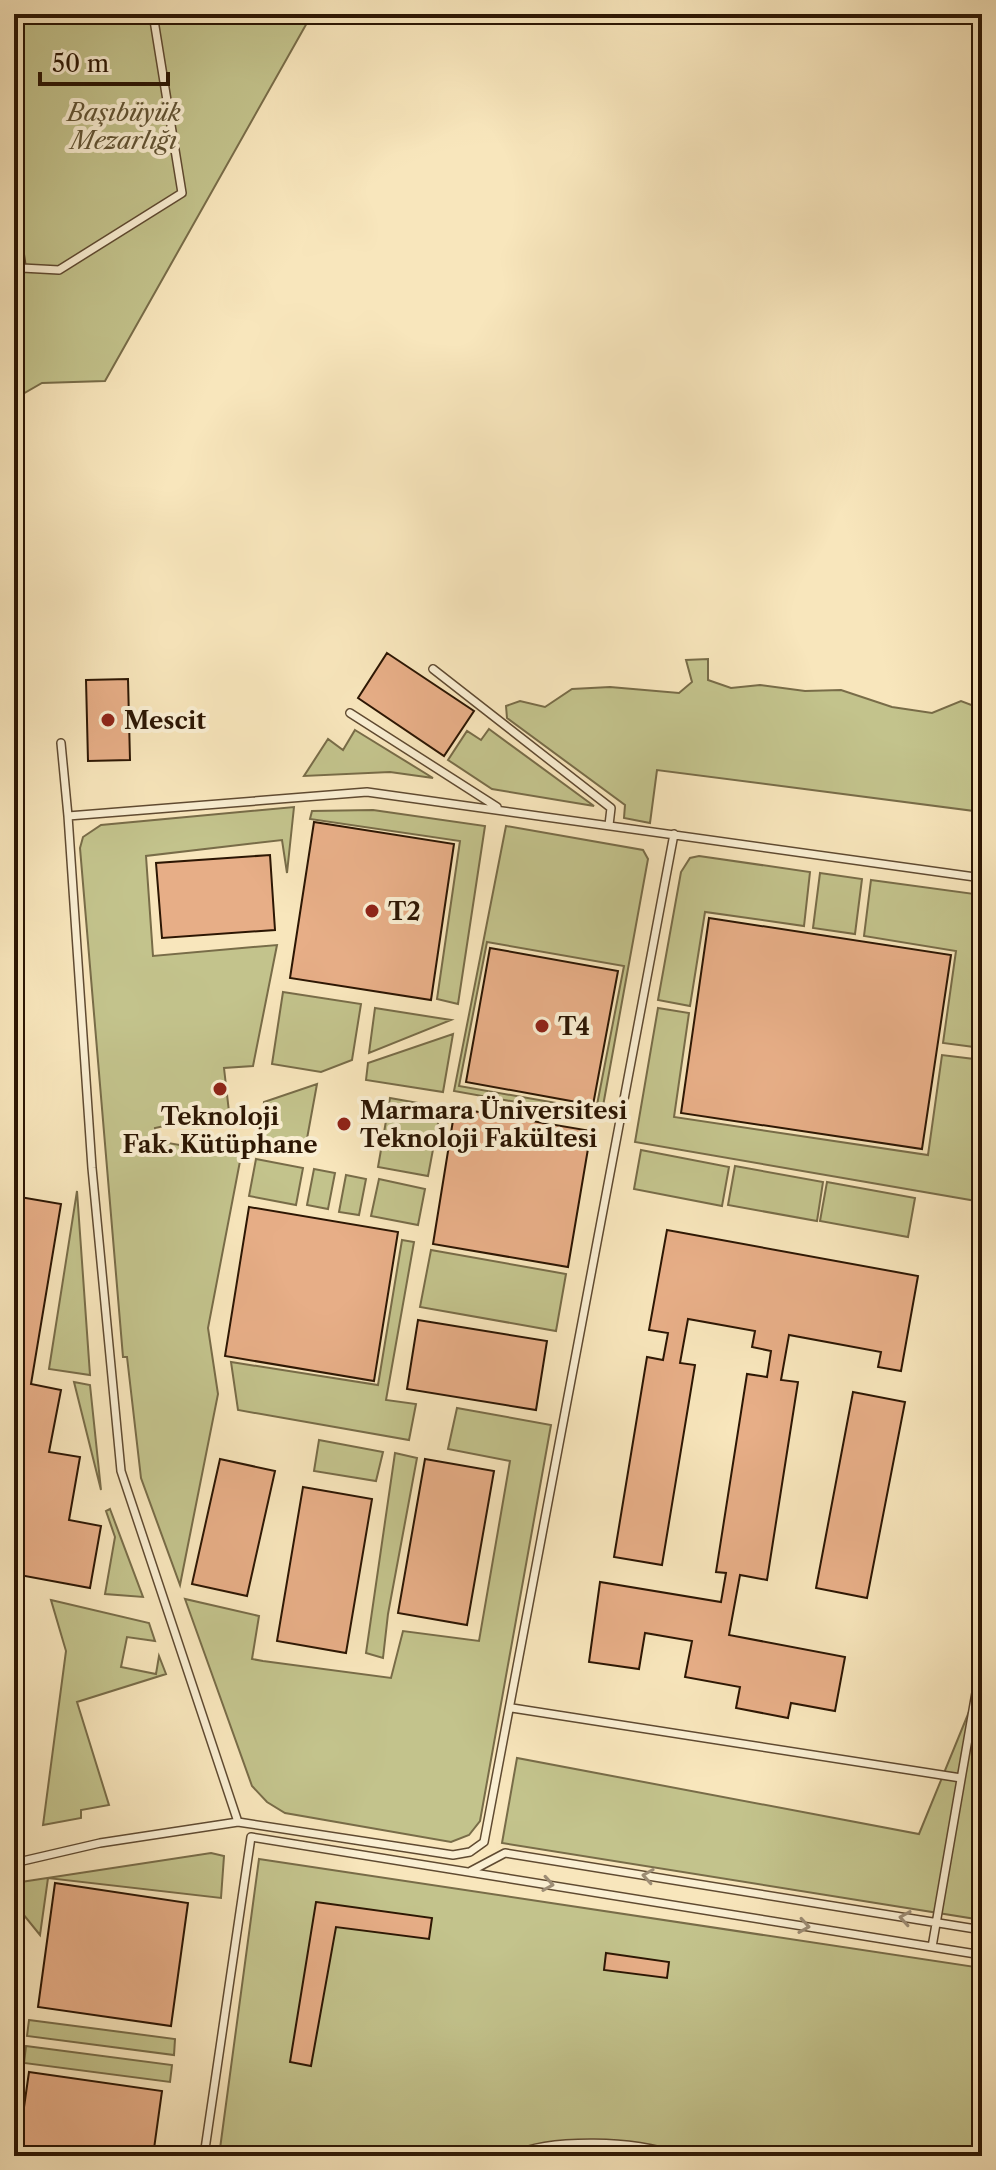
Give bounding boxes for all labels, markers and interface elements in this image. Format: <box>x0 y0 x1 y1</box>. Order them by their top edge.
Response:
scale bar <box>40 36 168 86</box>
text: 50 m <box>52 49 109 78</box>
park label: Başıbüyük Mezarlığı <box>65 98 181 155</box>
place label: Mescit <box>124 706 206 735</box>
marker: Mescit <box>99 711 117 729</box>
place label: T2 <box>388 897 421 926</box>
marker: T2 <box>363 902 381 920</box>
place label: T4 <box>558 1012 590 1041</box>
marker: T4 <box>533 1017 551 1035</box>
marker: Teknoloji Fak. Kütüphane <box>211 1080 229 1098</box>
place label: Marmara Üniversitesi Teknoloji Fakültesi <box>360 1095 628 1153</box>
place label: Teknoloji Fak. Kütüphane <box>122 1102 318 1159</box>
marker: Marmara Üniversitesi Teknoloji Fakültesi <box>335 1115 353 1133</box>
one-way arrow <box>642 1868 655 1885</box>
one-way arrow <box>541 1874 555 1891</box>
one-way arrow <box>898 1910 912 1927</box>
one-way arrow <box>797 1917 811 1934</box>

